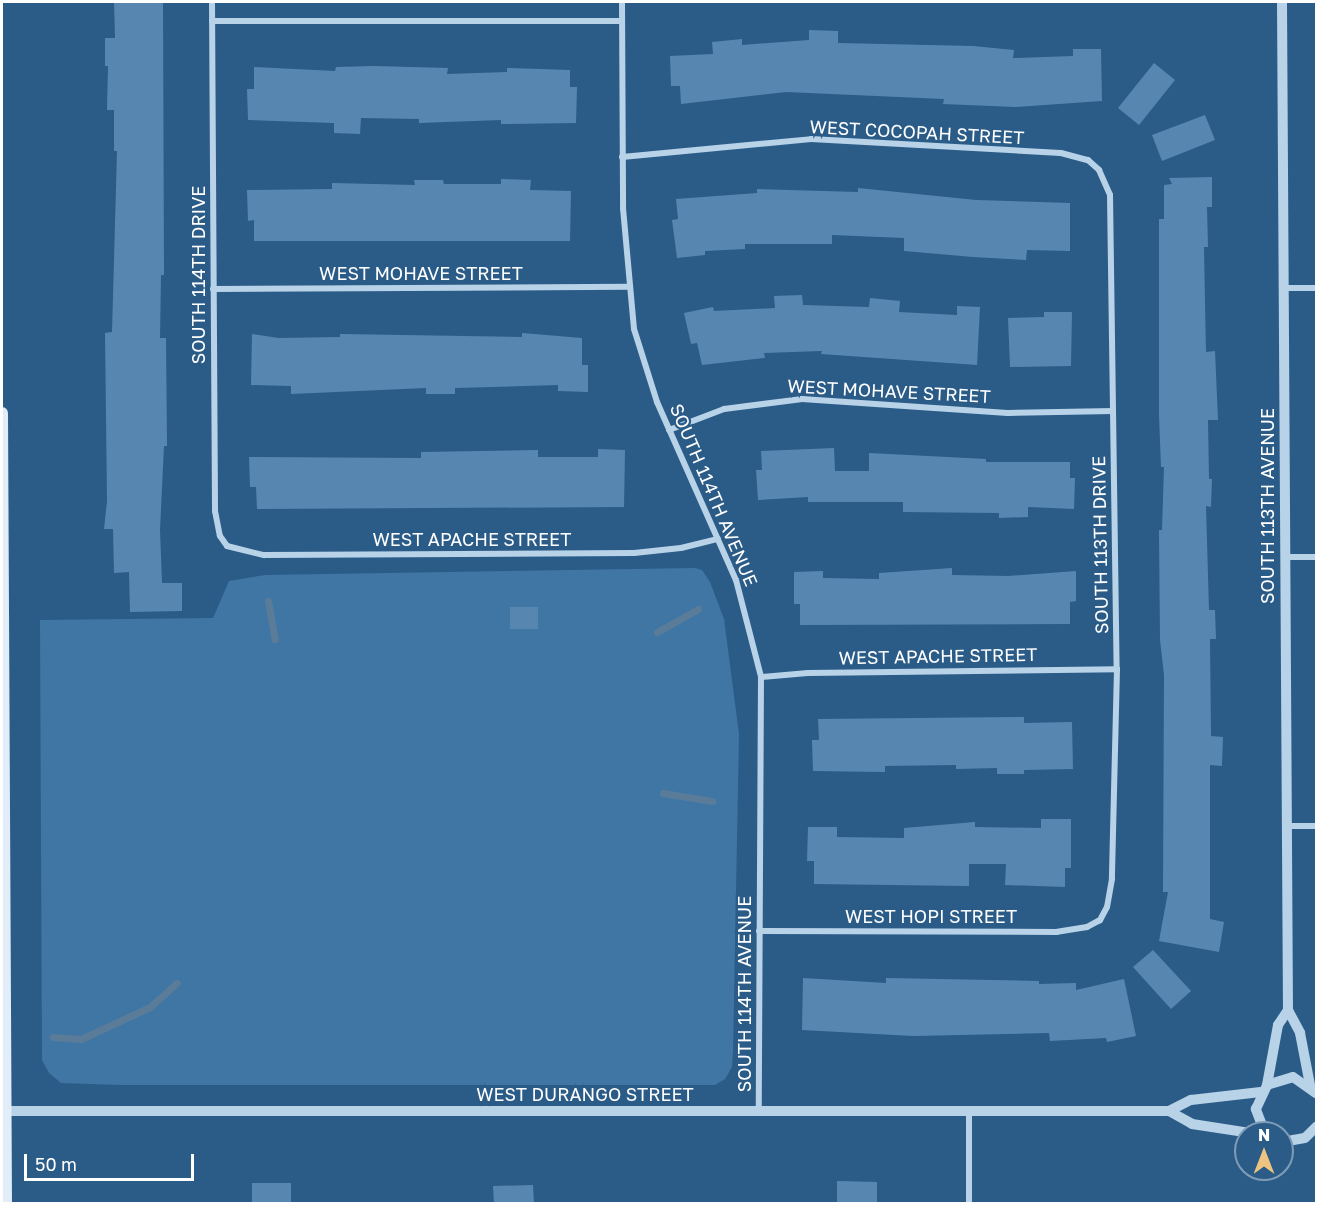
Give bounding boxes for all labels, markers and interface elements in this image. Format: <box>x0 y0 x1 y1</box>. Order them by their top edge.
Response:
street label: WEST COCOPAH STREET <box>809 116 1025 148</box>
street label: SOUTH 114TH DRIVE <box>187 186 209 364</box>
street label: WEST MOHAVE STREET <box>319 262 523 284</box>
street label: WEST MOHAVE STREET <box>787 375 991 407</box>
street label: SOUTH 114TH AVENUE <box>666 400 762 590</box>
street label: SOUTH 113TH AVENUE <box>1256 408 1278 604</box>
street label: SOUTH 113TH DRIVE <box>1088 456 1112 634</box>
street label: WEST APACHE STREET <box>373 528 571 550</box>
street label: WEST APACHE STREET <box>838 643 1038 669</box>
street label: SOUTH 114TH AVENUE <box>733 896 755 1092</box>
street label: WEST HOPI STREET <box>845 905 1017 927</box>
street label: WEST DURANGO STREET <box>476 1083 694 1105</box>
north arrow <box>1234 1121 1294 1181</box>
text: N <box>1258 1125 1270 1145</box>
scale bar <box>27 1142 196 1180</box>
text: 50 m <box>35 1153 77 1175</box>

